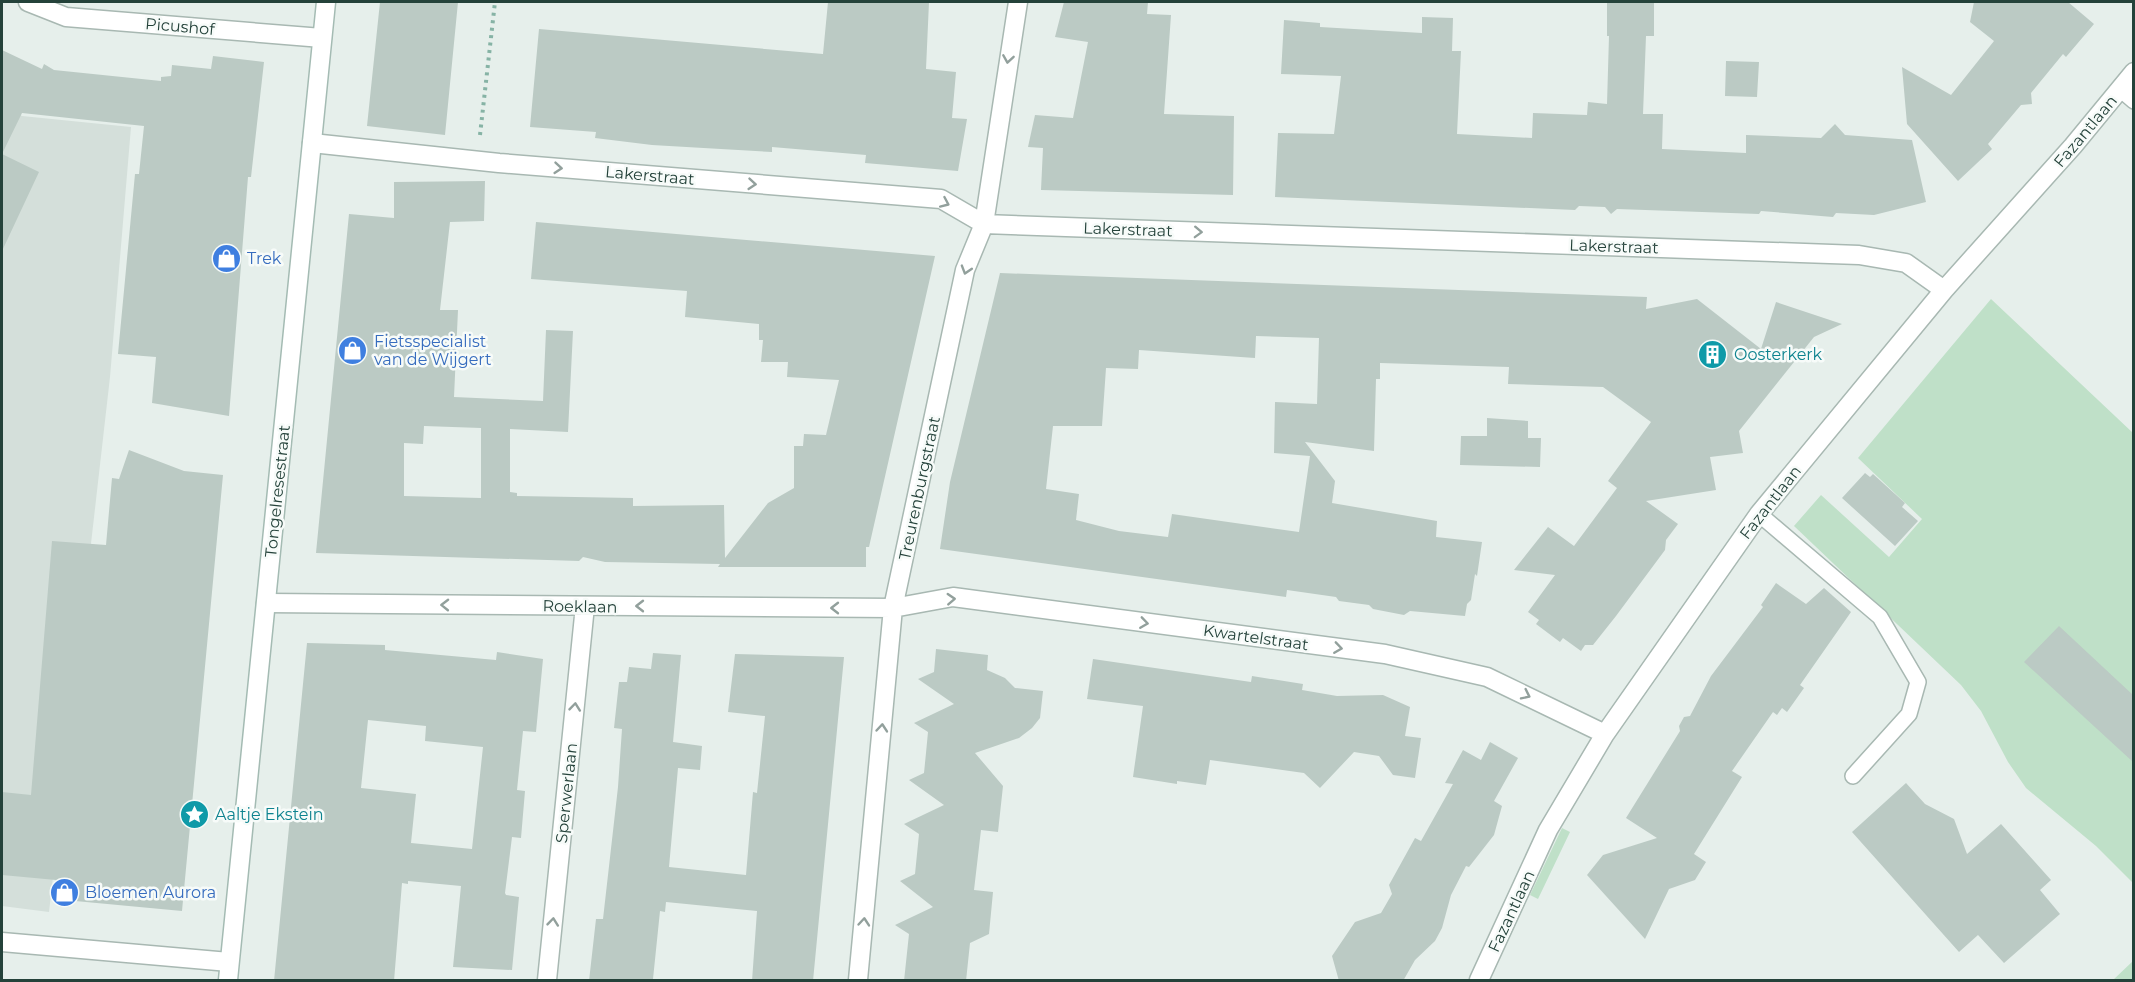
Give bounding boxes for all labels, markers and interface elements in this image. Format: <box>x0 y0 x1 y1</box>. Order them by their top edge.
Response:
street label: Picushof <box>144 14 216 39</box>
one-way arrow <box>1003 55 1015 64</box>
street label: Fazantlaan <box>2050 91 2121 171</box>
one-way arrow <box>553 161 562 174</box>
street label: Lakerstraat <box>605 162 696 189</box>
one-way arrow <box>748 177 757 190</box>
one-way arrow <box>939 196 950 208</box>
street label: Lakerstraat <box>1083 218 1174 241</box>
one-way arrow <box>1193 225 1202 238</box>
street label: Lakerstraat <box>1569 235 1660 258</box>
shop icon: Trek <box>210 242 242 274</box>
place label: Trek <box>247 249 282 268</box>
one-way arrow <box>961 264 973 275</box>
place label: Fietsspecialist van de Wijgert <box>374 332 492 369</box>
shop icon: Fietsspecialist van de Wijgert <box>337 334 369 366</box>
building icon: Oosterkerk <box>1697 338 1729 370</box>
place label: Oosterkerk <box>1734 345 1823 364</box>
street label: Treurenburgstraat <box>895 414 944 562</box>
street label: Tongelresestraat <box>261 423 294 558</box>
street label: Fazantlaan <box>1736 462 1805 543</box>
one-way arrow <box>946 593 956 606</box>
street label: Roeklaan <box>542 596 618 617</box>
one-way arrow <box>440 599 449 611</box>
one-way arrow <box>635 600 644 613</box>
one-way arrow <box>830 602 839 614</box>
one-way arrow <box>1140 616 1149 628</box>
street label: Kwartelstraat <box>1202 621 1310 654</box>
one-way arrow <box>1333 641 1342 654</box>
one-way arrow <box>1519 688 1530 700</box>
one-way arrow <box>568 703 581 712</box>
one-way arrow <box>875 724 888 733</box>
street label: Sperwerlaan <box>552 742 581 844</box>
place icon: Aaltje Ekstein <box>178 798 210 830</box>
place label: Aaltje Ekstein <box>215 805 324 824</box>
street label: Fazantlaan <box>1484 867 1539 955</box>
shop icon: Bloemen Aurora <box>48 876 80 908</box>
place label: Bloemen Aurora <box>85 883 216 902</box>
one-way arrow <box>546 918 559 927</box>
one-way arrow <box>857 918 870 927</box>

